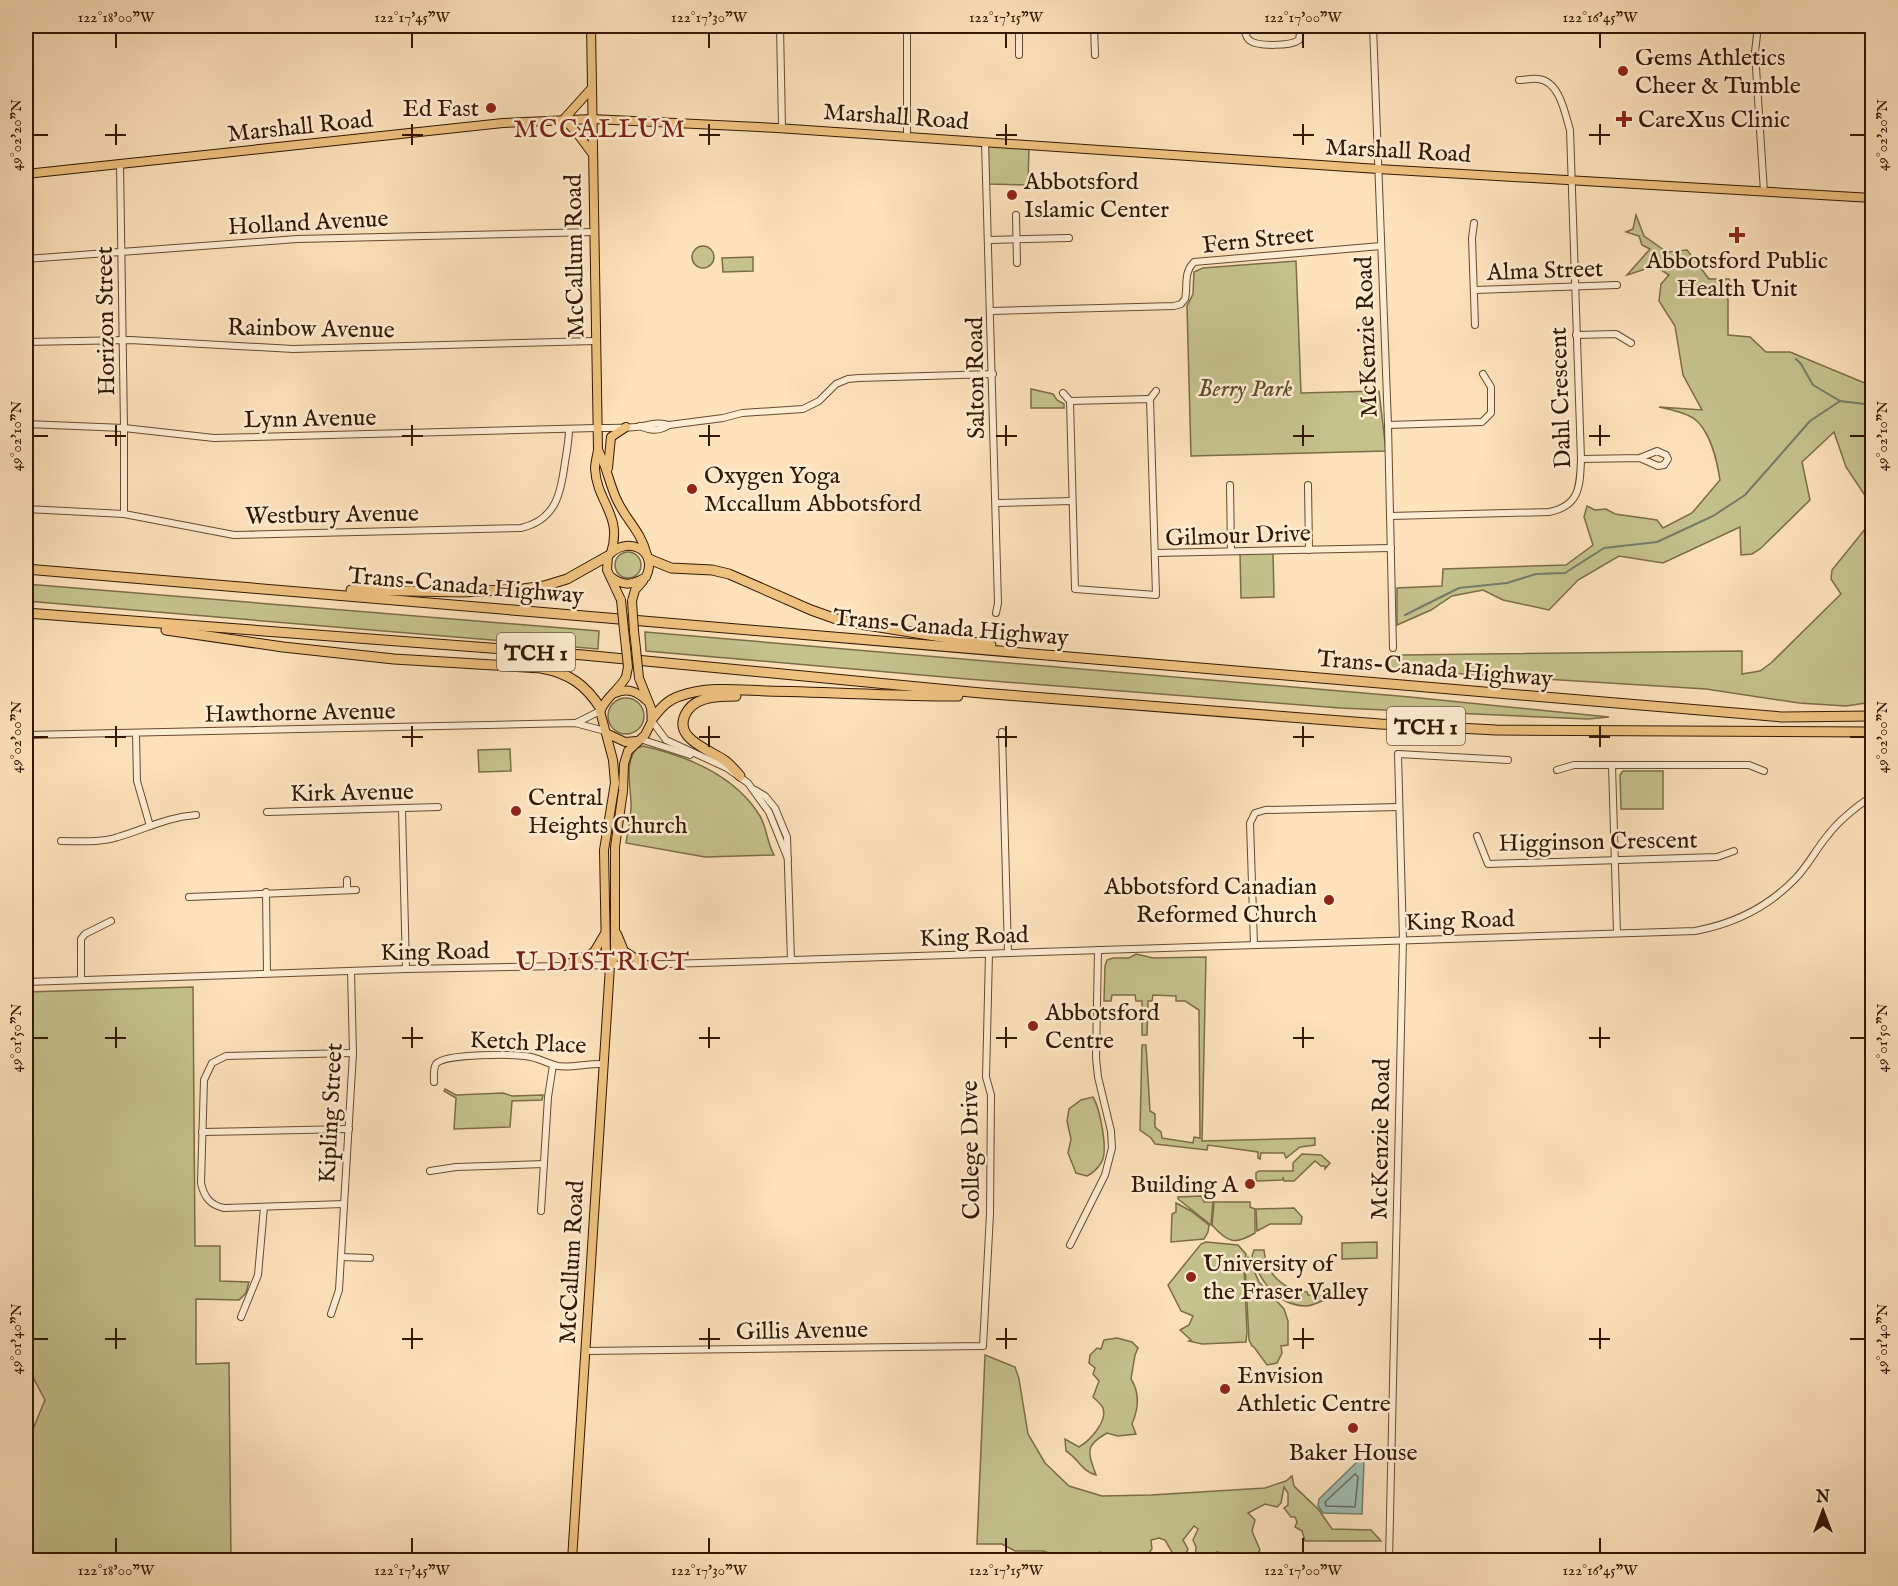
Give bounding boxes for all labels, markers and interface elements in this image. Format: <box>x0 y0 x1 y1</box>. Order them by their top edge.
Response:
text: 122°18'00"W <box>78 8 155 27</box>
text: 122°17'45"W <box>374 8 451 27</box>
text: 122°17'30"W <box>671 8 748 27</box>
text: 122°17'15"W <box>969 8 1044 27</box>
text: 122°17'00"W <box>1264 8 1343 27</box>
text: 122°16'45"W <box>1563 8 1638 27</box>
place label: Gems Athletics Cheer & Tumble <box>1635 43 1801 102</box>
marker: Gems Athletics Cheer & Tumble <box>1616 64 1630 78</box>
place label: Ed Fast <box>402 94 479 125</box>
street label: Marshall Road <box>822 97 970 138</box>
text: 49°02'20"N <box>7 99 26 171</box>
text: 49°02'20"N <box>1873 99 1892 171</box>
marker: Ed Fast <box>484 101 498 115</box>
street label: Marshall Road <box>226 104 375 151</box>
place label: CareXus Clinic <box>1638 105 1790 136</box>
marker: CareXus Clinic <box>1615 110 1633 128</box>
district label: MCCALLUM <box>513 113 687 146</box>
street label: Marshall Road <box>1324 132 1472 171</box>
place label: Abbotsford Islamic Center <box>1023 167 1169 226</box>
street label: McCallum Road <box>559 174 592 338</box>
marker: Abbotsford Islamic Center <box>1005 188 1019 202</box>
street label: Holland Avenue <box>227 204 389 243</box>
street label: Fern Street <box>1201 219 1316 262</box>
marker: Abbotsford Public Health Unit <box>1728 226 1746 244</box>
street label: Horizon Street <box>90 246 123 396</box>
place label: Abbotsford Public Health Unit <box>1645 246 1828 305</box>
street label: Alma Street <box>1485 254 1604 289</box>
street label: McKenzie Road <box>1349 256 1386 418</box>
street label: Rainbow Avenue <box>227 313 395 346</box>
street label: Salton Road <box>960 316 993 440</box>
street label: Dahl Crescent <box>1544 327 1579 469</box>
park label: Berry Park <box>1198 374 1293 405</box>
text: 49°02'10"N <box>7 401 26 471</box>
text: 49°02'10"N <box>1873 401 1892 471</box>
street label: Lynn Avenue <box>243 403 377 436</box>
place label: Oxygen Yoga Mccallum Abbotsford <box>704 461 921 520</box>
marker: Oxygen Yoga Mccallum Abbotsford <box>685 482 699 496</box>
street label: Westbury Avenue <box>245 498 419 533</box>
street label: Gilmour Drive <box>1165 518 1311 555</box>
street label: Trans-Canada Highway <box>347 561 585 612</box>
street label: Trans-Canada Highway <box>832 603 1070 654</box>
road number: TCH 1 <box>497 633 575 671</box>
street label: Trans-Canada Highway <box>1316 644 1554 695</box>
street label: Hawthorne Avenue <box>204 696 396 731</box>
text: 49°02'00"N <box>7 701 26 773</box>
text: 49°02'00"N <box>1873 701 1892 773</box>
road number: TCH 1 <box>1387 707 1465 745</box>
street label: Kirk Avenue <box>290 777 414 810</box>
place label: Central Heights Church <box>528 783 688 842</box>
marker: Central Heights Church <box>509 804 523 818</box>
street label: Higginson Crescent <box>1498 825 1698 860</box>
place label: Abbotsford Canadian Reformed Church <box>1103 872 1317 931</box>
marker: Abbotsford Canadian Reformed Church <box>1322 893 1336 907</box>
street label: King Road <box>1405 904 1515 939</box>
street label: King Road <box>919 920 1029 955</box>
street label: King Road <box>380 936 490 969</box>
district label: U DISTRICT <box>516 946 690 979</box>
place label: Abbotsford Centre <box>1044 998 1160 1057</box>
text: 49°01'50"N <box>7 1004 26 1072</box>
text: 49°01'50"N <box>1873 1004 1892 1072</box>
marker: Abbotsford Centre <box>1026 1019 1040 1033</box>
street label: Ketch Place <box>469 1025 587 1062</box>
street label: Kipling Street <box>312 1042 351 1184</box>
street label: McKenzie Road <box>1365 1058 1398 1220</box>
street label: College Drive <box>955 1080 988 1220</box>
place label: Building A <box>1130 1170 1239 1201</box>
marker: Building A <box>1243 1177 1257 1191</box>
street label: McCallum Road <box>553 1179 592 1345</box>
place label: University of the Fraser Valley <box>1203 1249 1368 1308</box>
marker: University of the Fraser Valley <box>1184 1270 1198 1284</box>
text: 49°01'40"N <box>7 1304 26 1374</box>
text: 49°01'40"N <box>1873 1304 1892 1374</box>
street label: Gillis Avenue <box>736 1315 868 1348</box>
place label: Envision Athletic Centre <box>1236 1361 1391 1420</box>
marker: Envision Athletic Centre <box>1218 1382 1232 1396</box>
marker: Baker House <box>1346 1421 1360 1435</box>
place label: Baker House <box>1289 1438 1417 1469</box>
north arrow <box>1793 1481 1853 1541</box>
text: N <box>1815 1488 1830 1508</box>
text: 122°18'00"W <box>78 1561 155 1580</box>
text: 122°17'45"W <box>374 1561 451 1580</box>
text: 122°17'30"W <box>671 1561 748 1580</box>
text: 122°17'15"W <box>969 1561 1044 1580</box>
text: 122°17'00"W <box>1264 1561 1343 1580</box>
text: 122°16'45"W <box>1563 1561 1638 1580</box>

